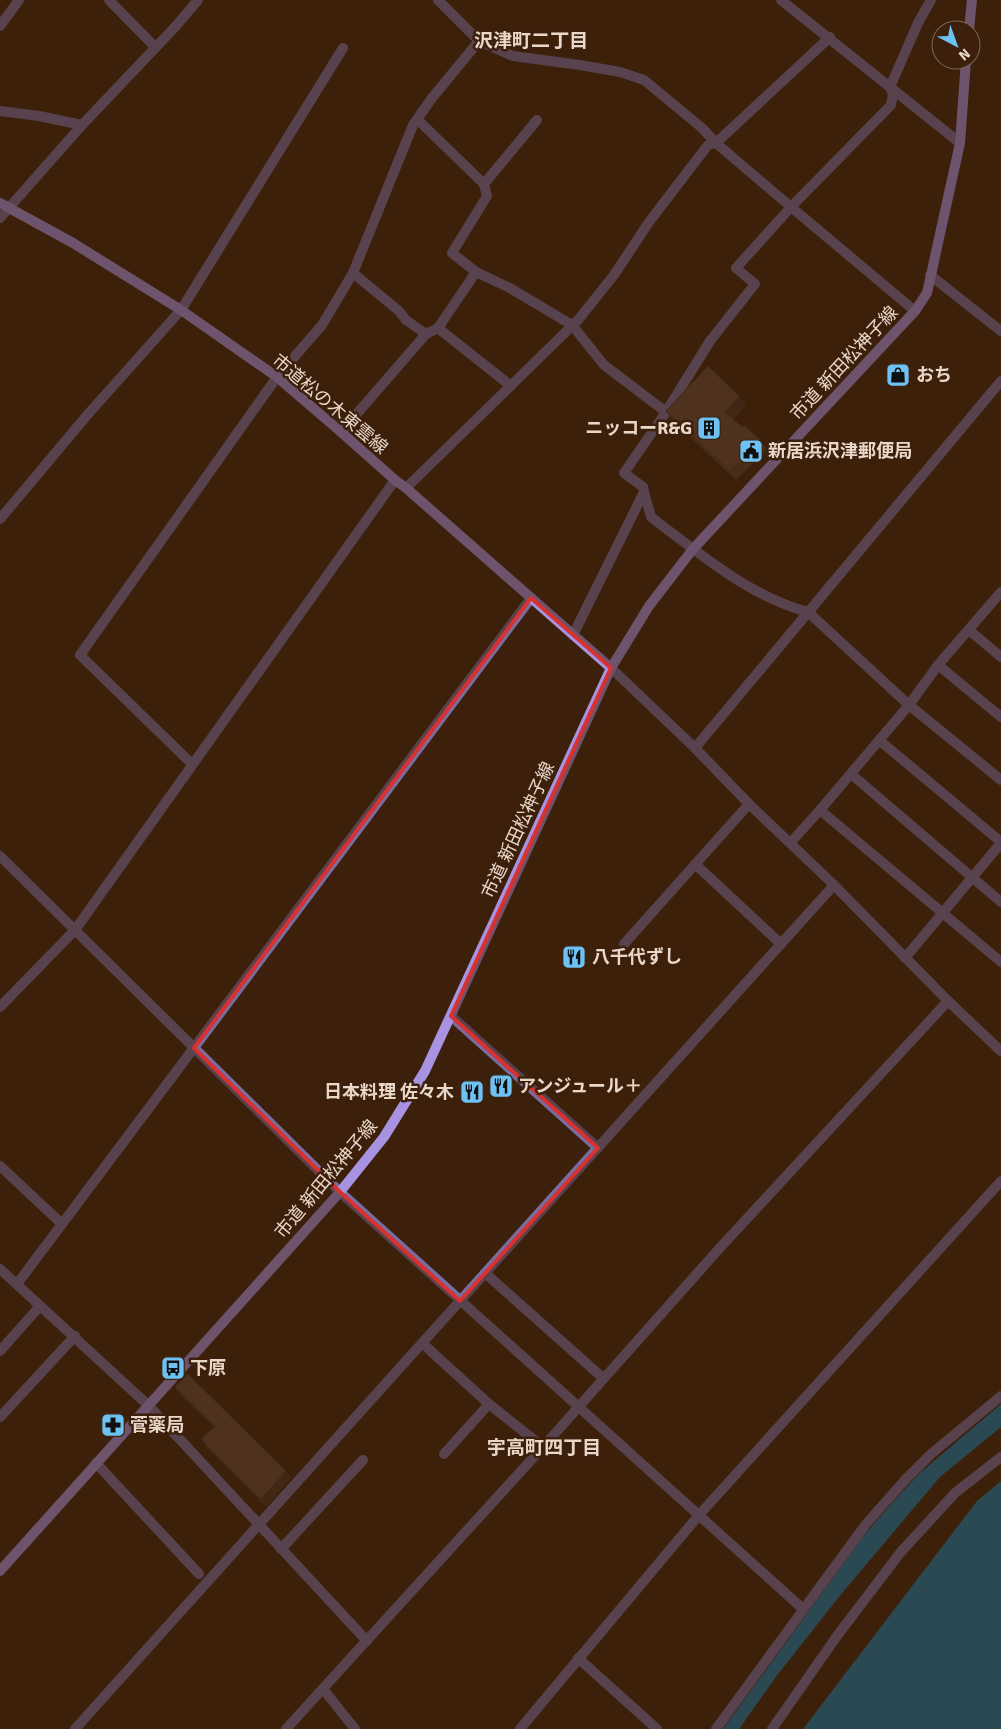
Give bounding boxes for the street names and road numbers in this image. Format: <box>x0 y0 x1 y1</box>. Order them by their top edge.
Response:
street label: 市道 新田松神子線 <box>785 301 903 425</box>
street label: 市道松の木東雲線 <box>268 349 392 459</box>
street label: 市道 新田松神子線 <box>477 758 559 902</box>
street label: 市道 新田松神子線 <box>270 1115 382 1243</box>

